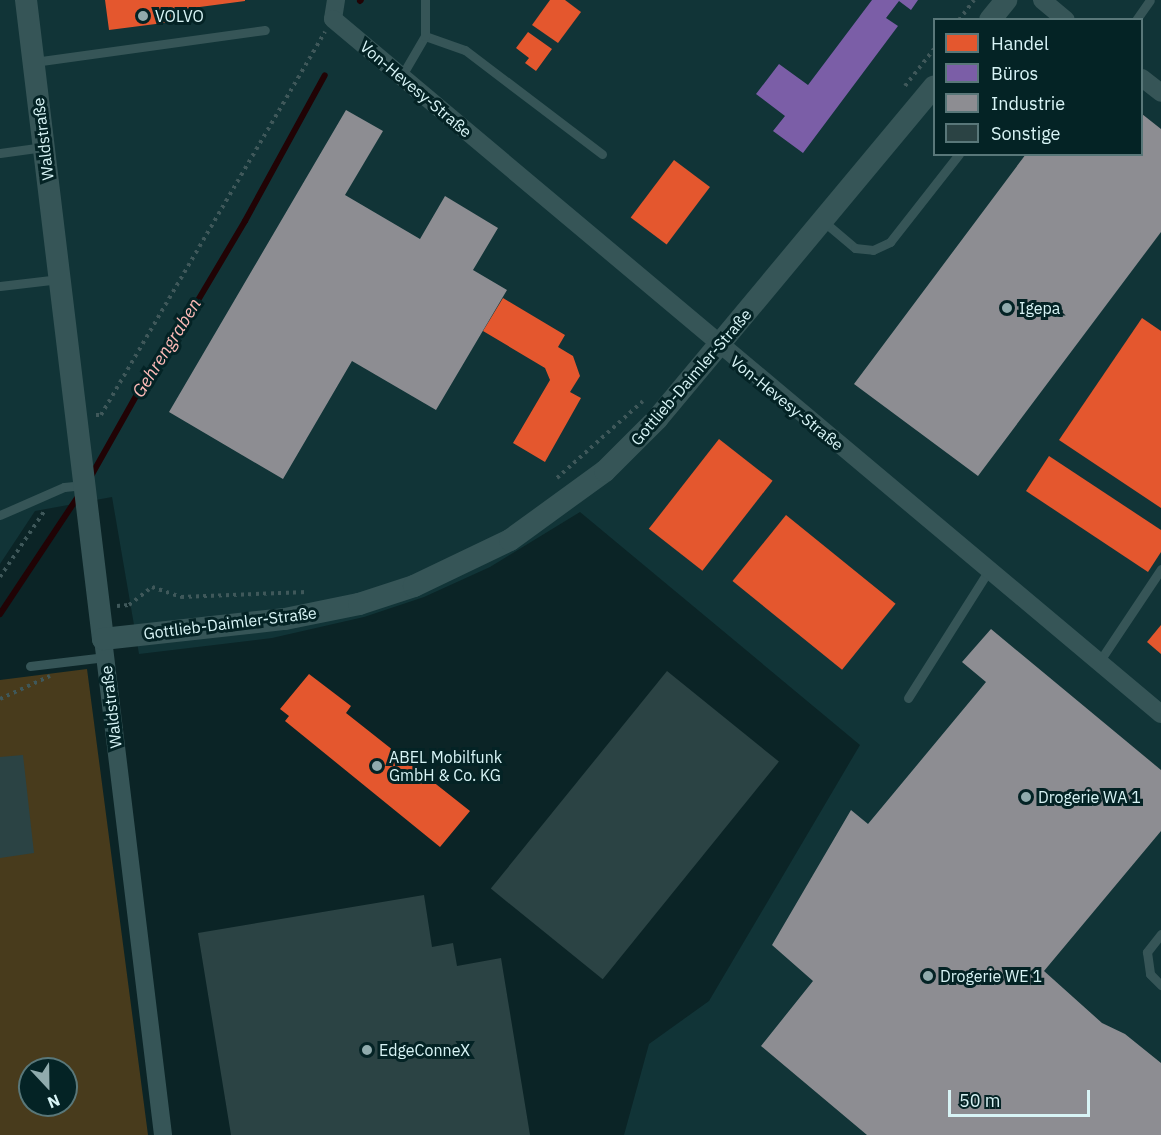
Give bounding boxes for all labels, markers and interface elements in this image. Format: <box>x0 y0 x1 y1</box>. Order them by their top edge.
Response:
place label: VOLVO <box>155 6 204 26</box>
marker: VOLVO <box>136 9 150 23</box>
legend <box>933 18 1143 156</box>
text: Handel <box>991 32 1049 55</box>
street label: Von-Hevesy-Straße <box>356 37 476 141</box>
text: Büros <box>991 62 1038 85</box>
text: Industrie <box>991 92 1065 115</box>
street label: Waldstraße <box>28 97 58 181</box>
text: Sonstige <box>991 122 1061 145</box>
water label: Gehrengraben <box>128 294 206 402</box>
place label: Igepa <box>1019 298 1060 318</box>
marker: Igepa <box>1000 301 1014 315</box>
street label: Gottlieb-Daimler-Straße <box>627 305 755 449</box>
street label: Von-Hevesy-Straße <box>727 352 847 454</box>
street label: Gottlieb-Daimler-Straße <box>142 603 318 643</box>
street label: Waldstraße <box>96 665 126 749</box>
place label: ABEL Mobilfunk GmbH & Co. KG <box>389 747 502 785</box>
marker: ABEL Mobilfunk GmbH & Co. KG <box>370 759 384 773</box>
place label: Drogerie WA 1 <box>1038 787 1141 807</box>
marker: Drogerie WA 1 <box>1019 790 1033 804</box>
place label: Drogerie WE 1 <box>940 966 1042 986</box>
marker: Drogerie WE 1 <box>921 969 935 983</box>
place label: EdgeConneX <box>379 1040 470 1060</box>
marker: EdgeConneX <box>360 1043 374 1057</box>
north arrow <box>18 1057 78 1117</box>
scale bar <box>951 1078 1094 1116</box>
text: 50 m <box>959 1089 1001 1112</box>
text: N <box>45 1090 63 1113</box>

